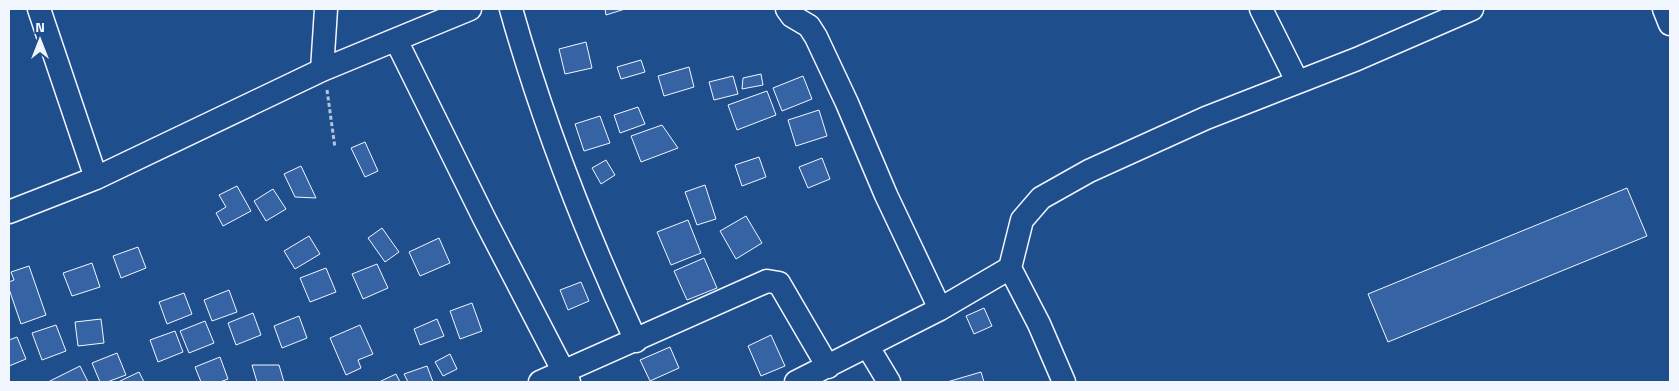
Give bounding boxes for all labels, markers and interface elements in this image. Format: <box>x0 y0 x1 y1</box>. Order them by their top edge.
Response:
north arrow <box>15 15 65 65</box>
text: N <box>35 16 45 37</box>

